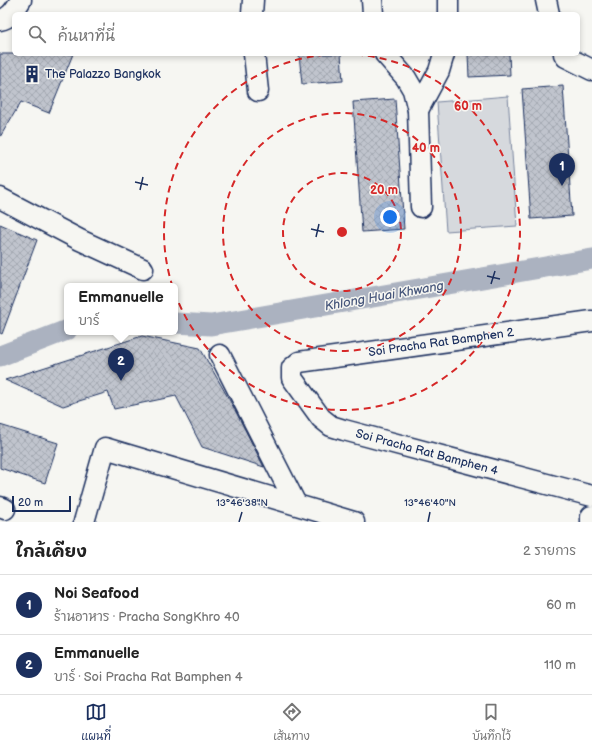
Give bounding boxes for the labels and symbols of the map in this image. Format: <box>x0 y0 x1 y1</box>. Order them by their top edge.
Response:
building icon: The Palazzo Bangkok <box>22 64 42 84</box>
place label: The Palazzo Bangkok <box>45 67 161 82</box>
text: 60 m <box>454 99 482 114</box>
text: 40 m <box>412 141 440 156</box>
pin: 1 <box>549 153 575 186</box>
text: 20 m <box>370 183 398 198</box>
your location <box>380 207 400 227</box>
centre of rings <box>335 225 349 239</box>
water label: Khlong Huai Khwang <box>323 278 446 314</box>
street label: Soi Pracha Rat Bamphen 2 <box>367 325 515 360</box>
pin: 2 <box>108 348 134 381</box>
street label: Soi Pracha Rat Bamphen 4 <box>354 426 500 479</box>
scale bar <box>12 494 71 513</box>
text: 13°46'38"N <box>216 497 268 509</box>
text: 13°46'40"N <box>404 497 456 509</box>

